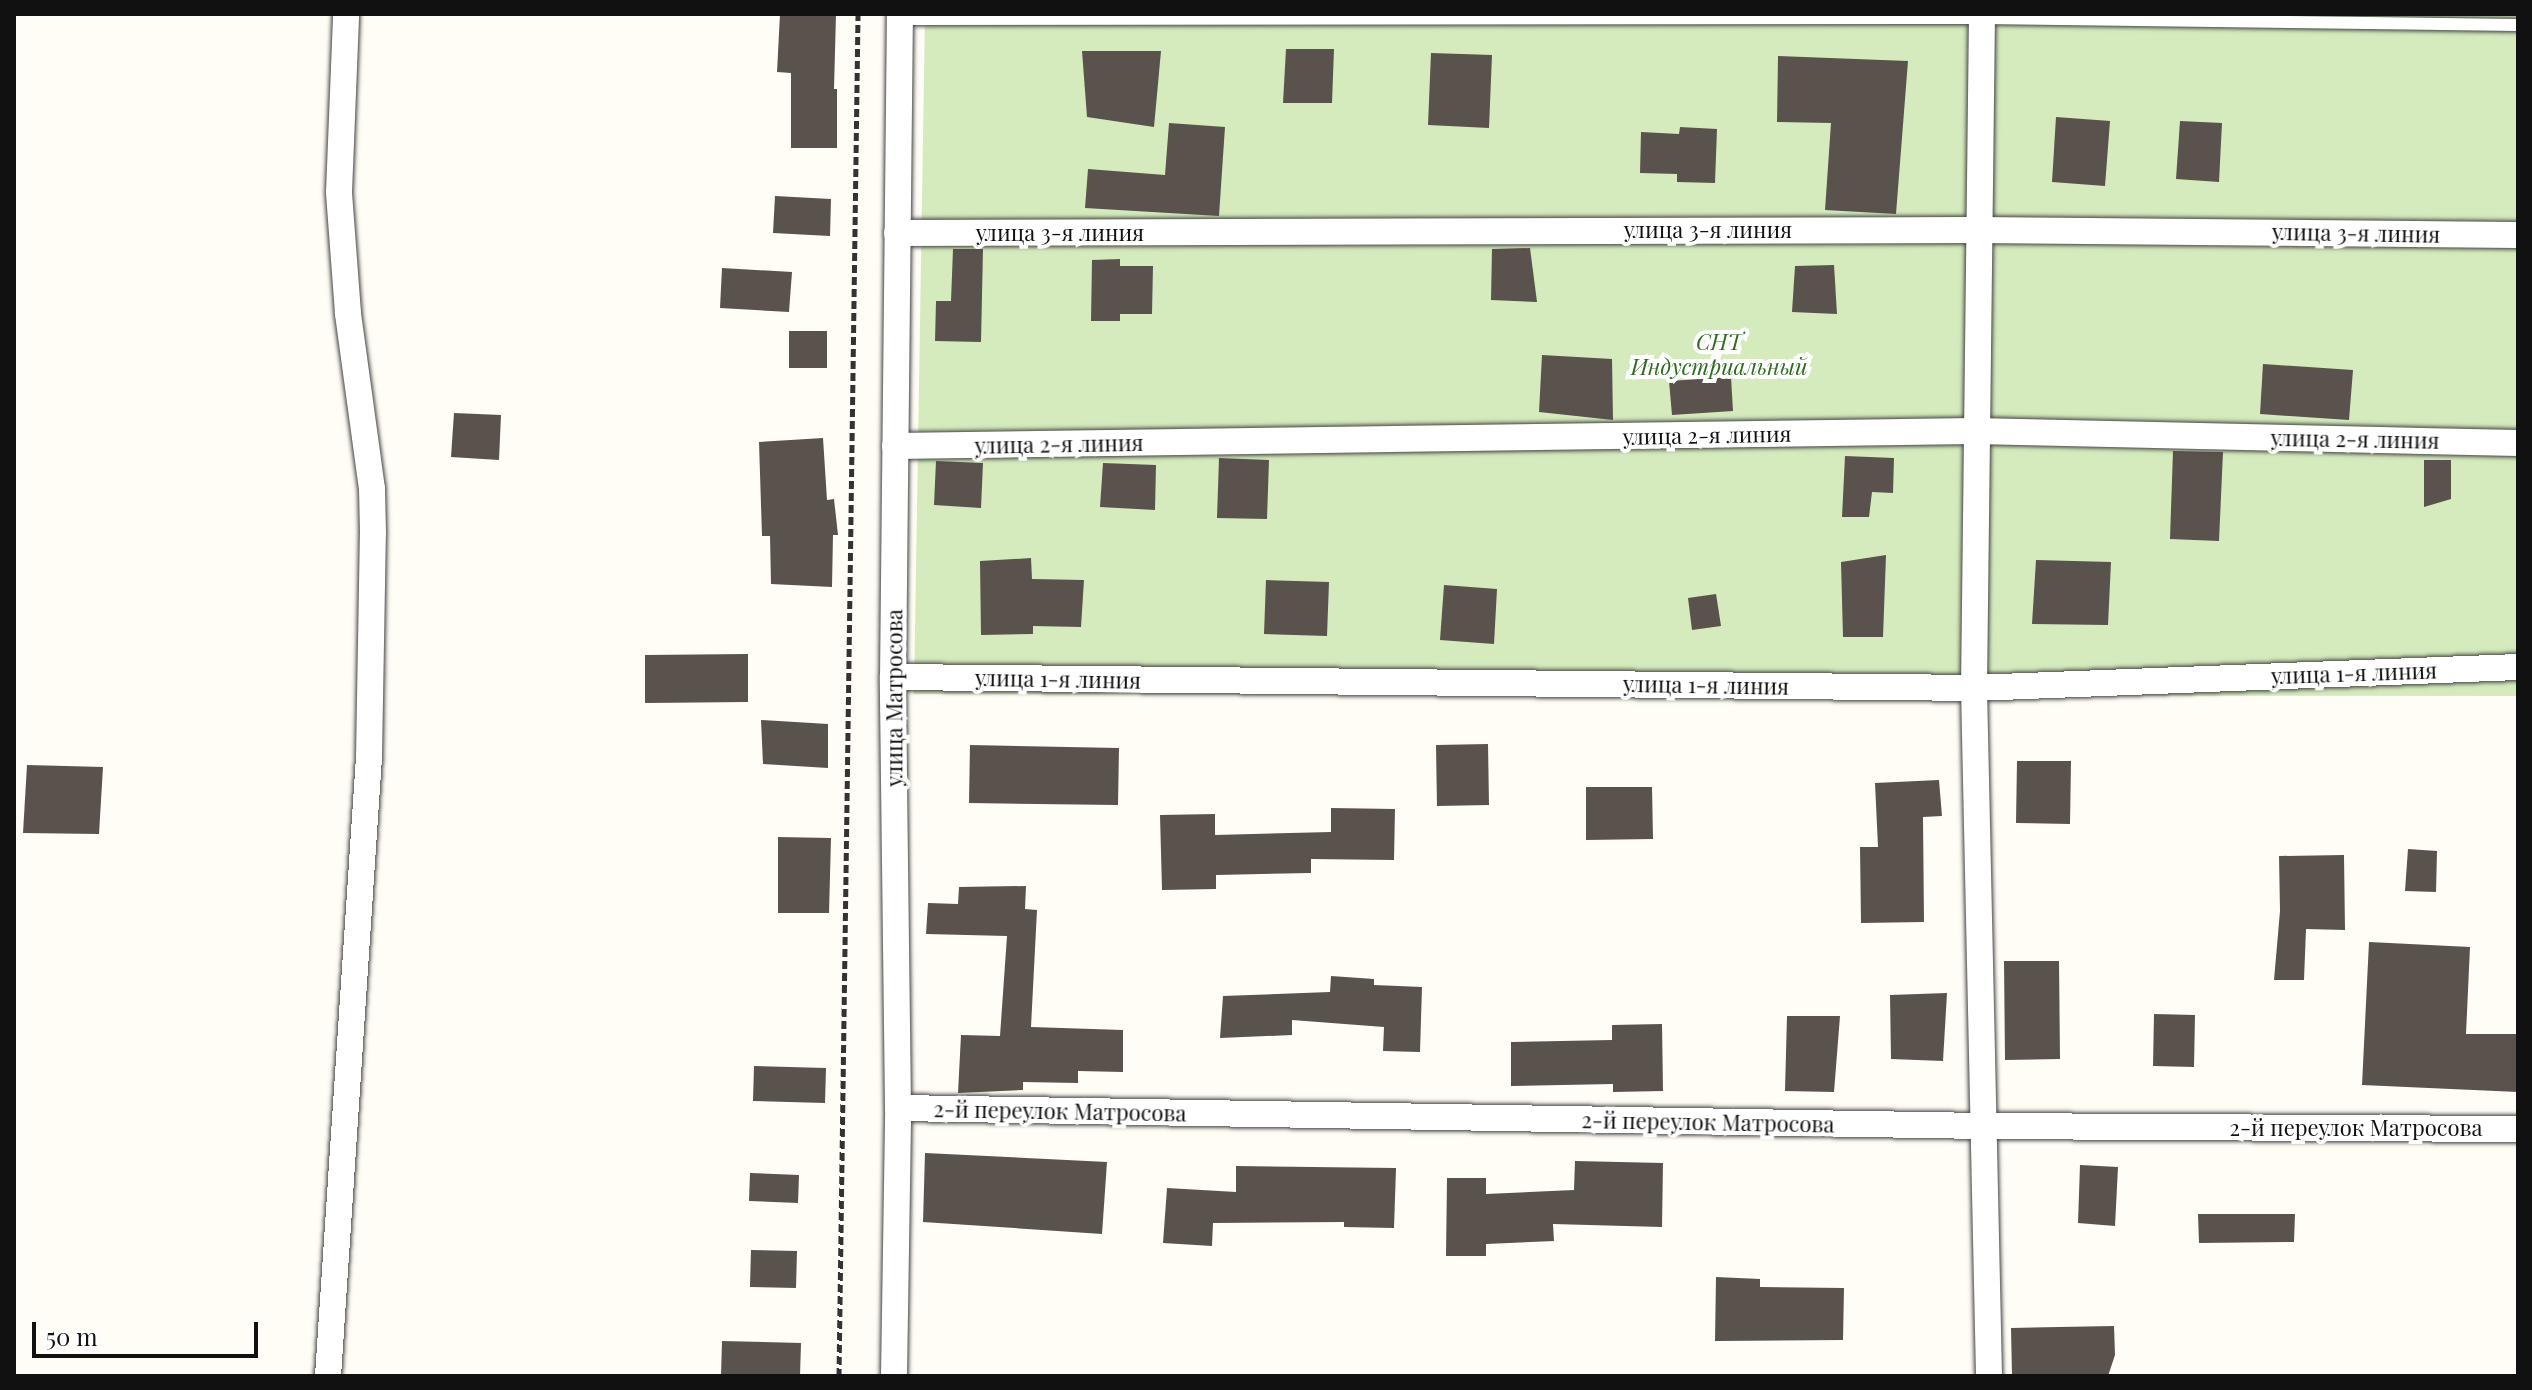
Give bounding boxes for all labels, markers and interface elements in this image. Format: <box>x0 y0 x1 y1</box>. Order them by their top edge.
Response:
street label: улица 3-я линия <box>1624 217 1792 243</box>
street label: улица 3-я линия <box>2272 218 2440 248</box>
street label: улица 3-я линия <box>976 220 1144 246</box>
park label: СНТ Индустриальный <box>1631 328 1807 380</box>
street label: улица 2-я линия <box>1622 420 1792 450</box>
street label: улица 2-я линия <box>2270 424 2440 454</box>
street label: улица 2-я линия <box>974 429 1144 459</box>
street label: улица Матросова <box>881 609 907 787</box>
street label: улица 1-я линия <box>2271 657 2437 689</box>
street label: улица 1-я линия <box>975 664 1141 694</box>
street label: улица 1-я линия <box>1623 670 1789 700</box>
street label: 2-й переулок Матросова <box>933 1096 1187 1126</box>
street label: 2-й переулок Матросова <box>1581 1107 1835 1137</box>
street label: 2-й переулок Матросова <box>2229 1115 2483 1141</box>
scale bar <box>36 1306 262 1356</box>
text: 50 m <box>46 1320 98 1352</box>

